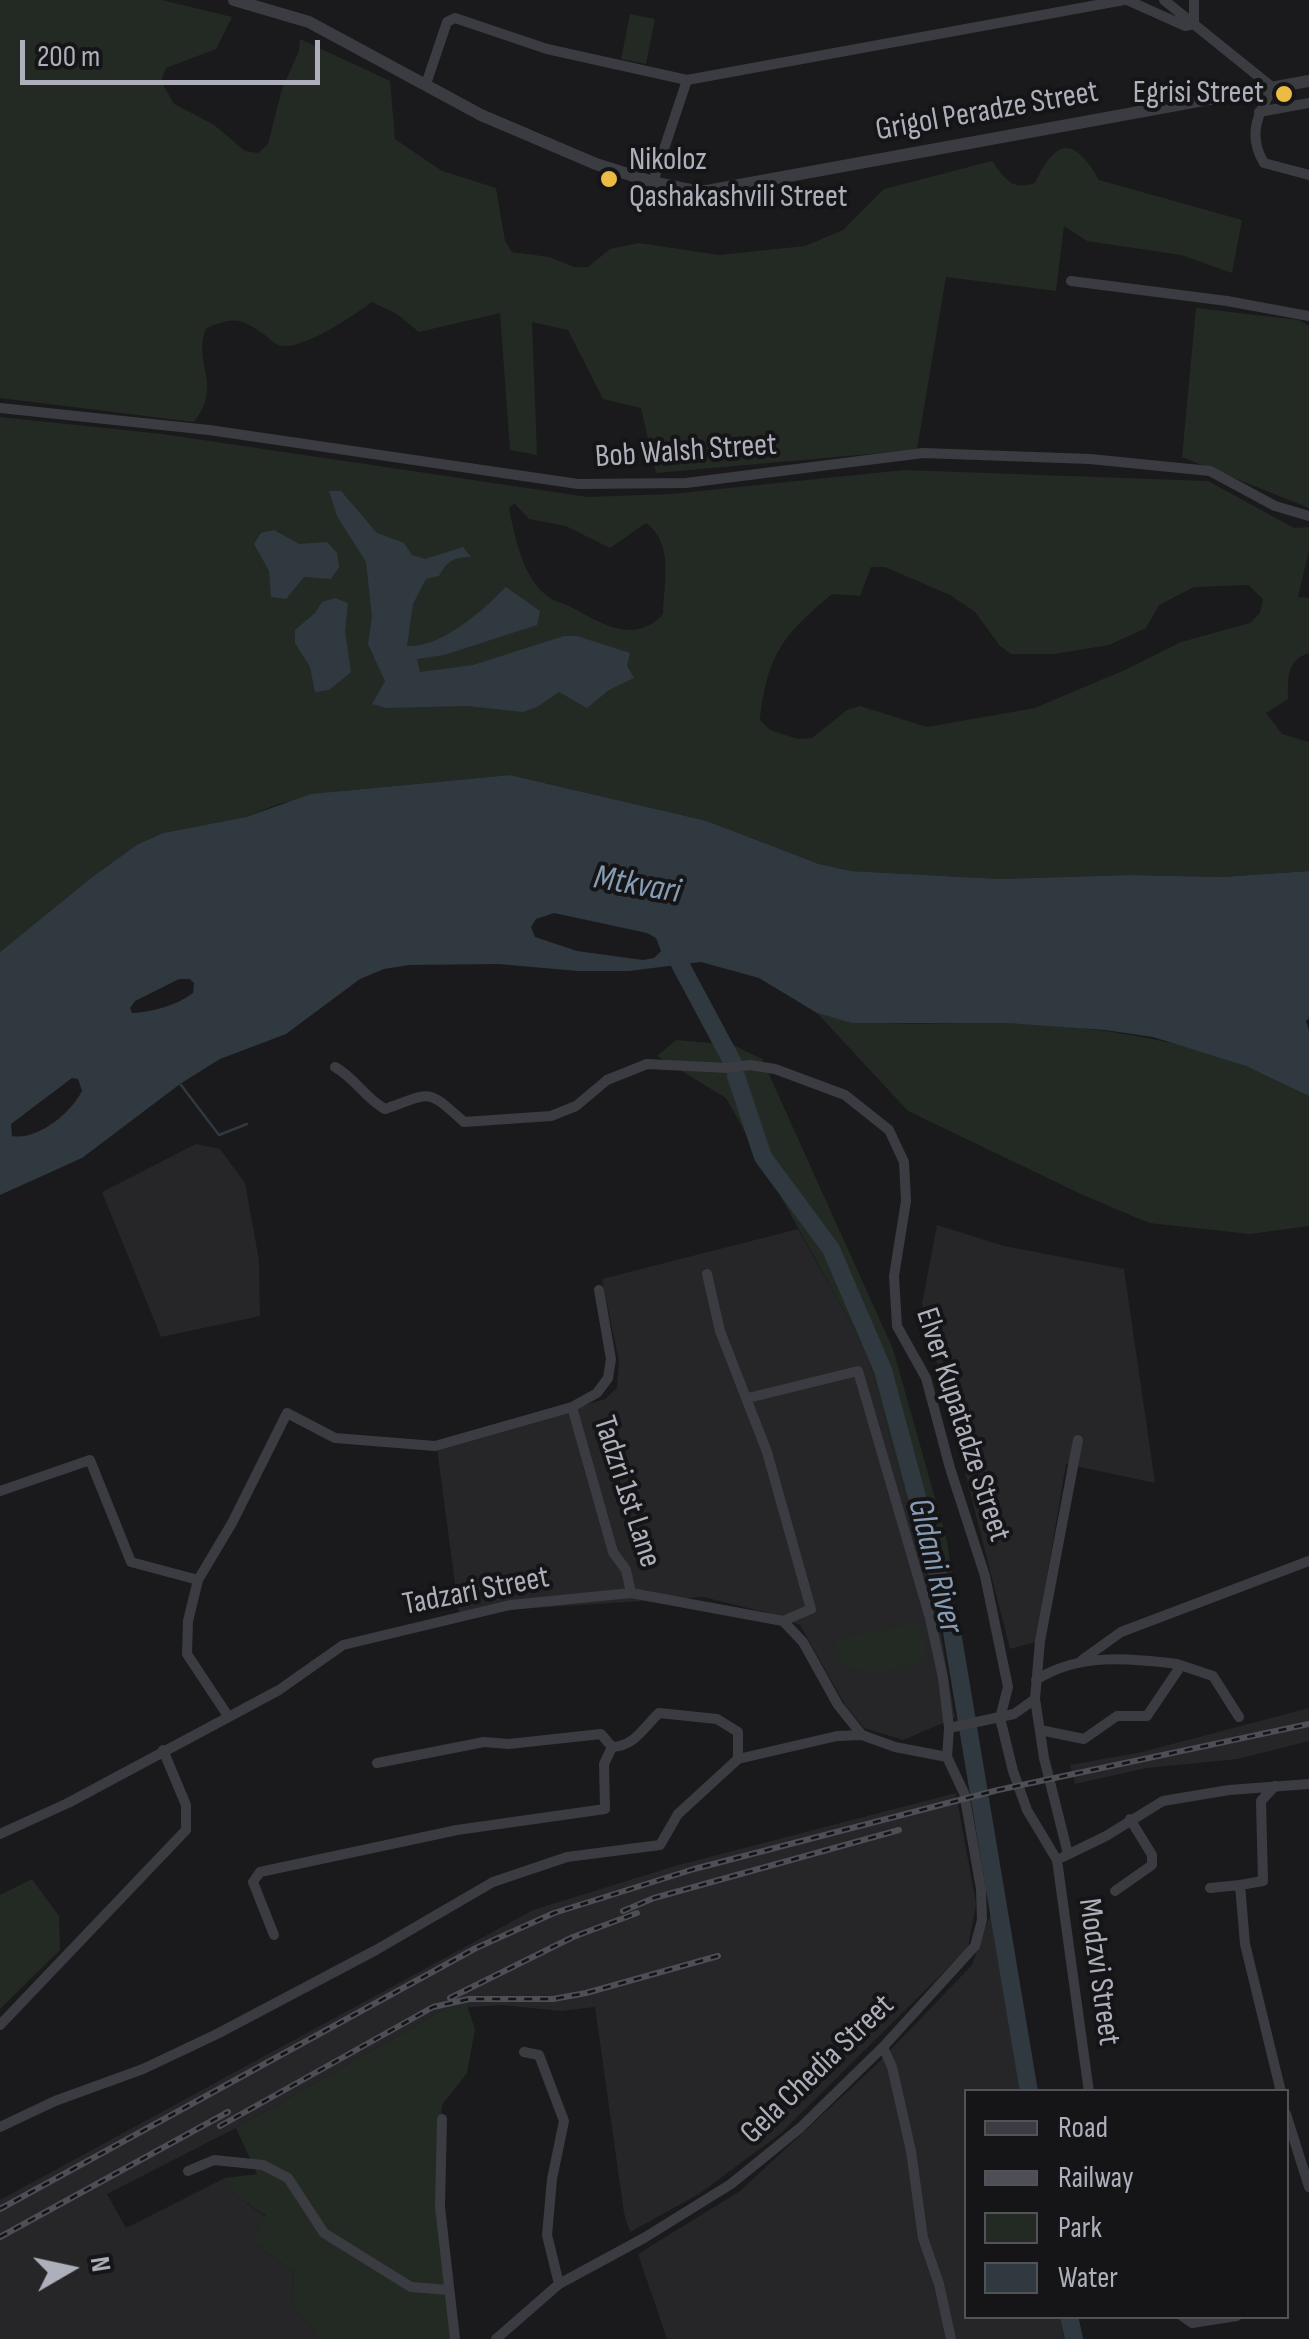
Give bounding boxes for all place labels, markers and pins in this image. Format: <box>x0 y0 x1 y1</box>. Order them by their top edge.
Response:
place label: Egrisi Street <box>1133 75 1264 113</box>
marker: Egrisi Street <box>1273 83 1295 105</box>
place label: Nikoloz Qashakashvili Street <box>629 142 847 217</box>
marker: Nikoloz Qashakashvili Street <box>598 168 620 190</box>

